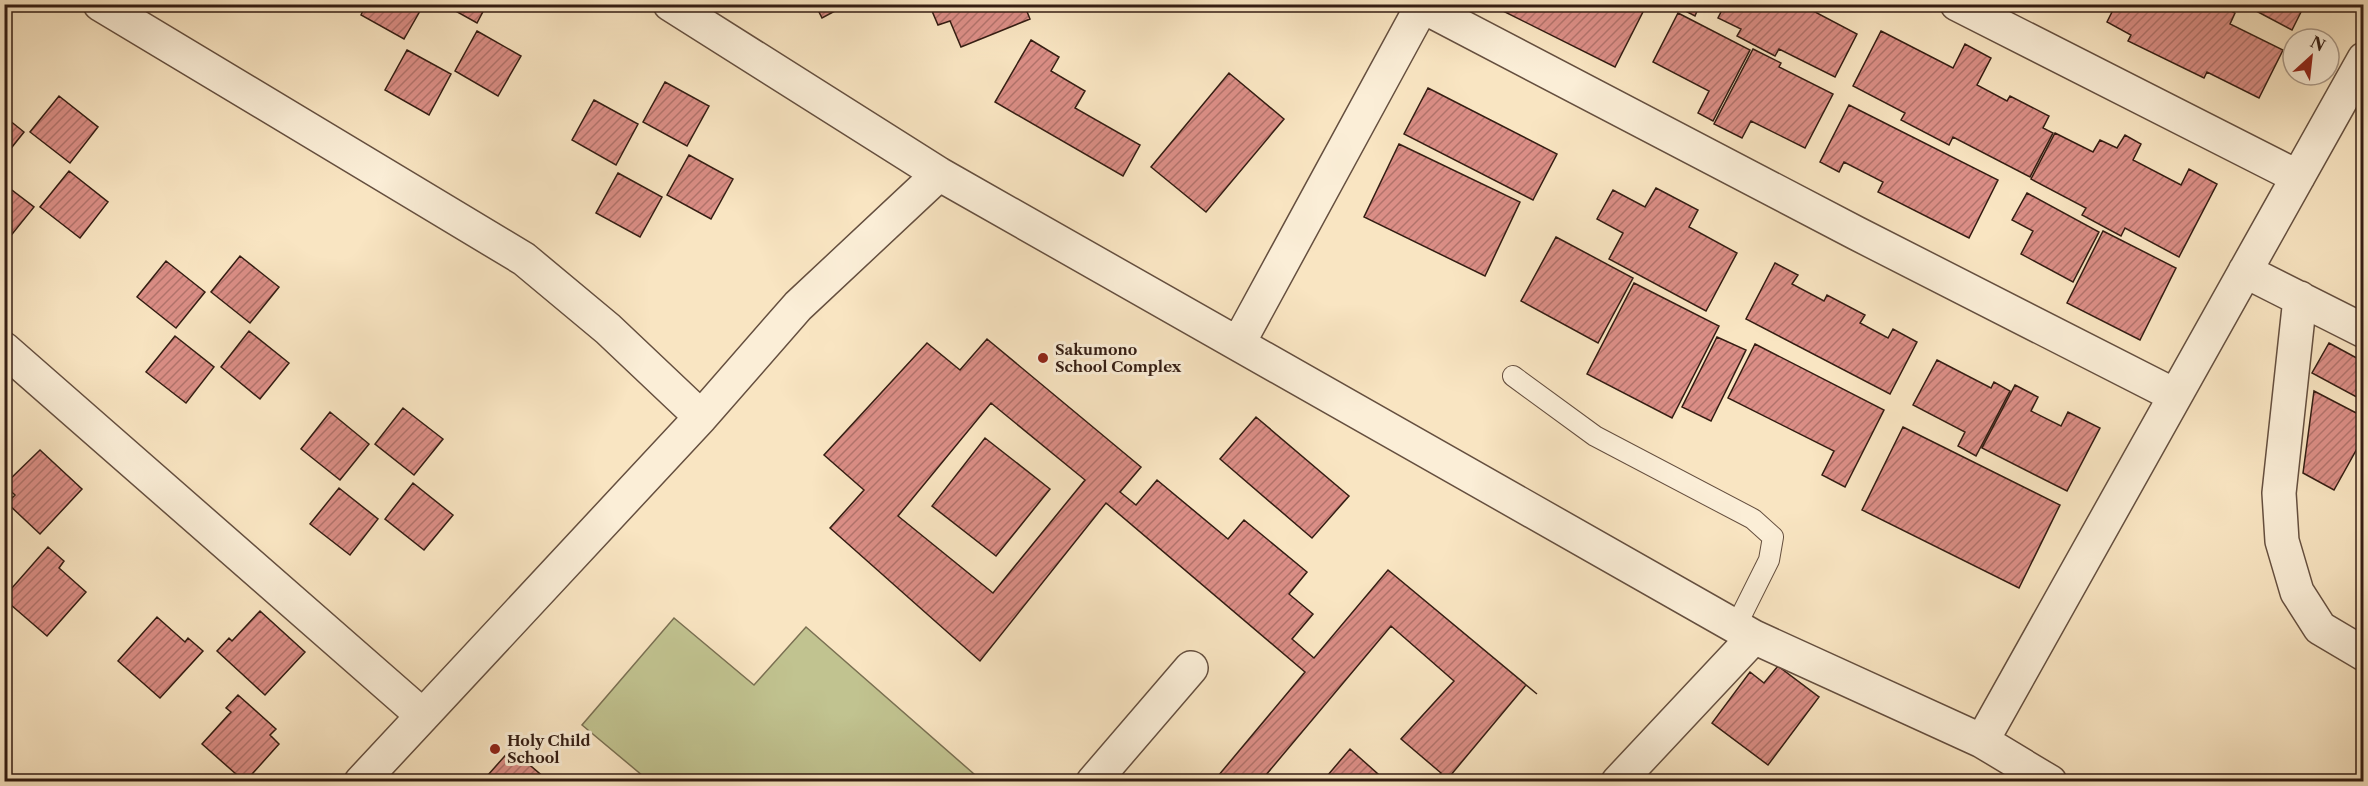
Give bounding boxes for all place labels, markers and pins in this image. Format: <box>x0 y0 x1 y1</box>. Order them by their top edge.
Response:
place label: Sakumono School Complex <box>1055 340 1181 376</box>
marker: Sakumono School Complex <box>1036 351 1050 365</box>
place label: Holy Child School <box>507 731 591 767</box>
marker: Holy Child School <box>488 742 502 756</box>

